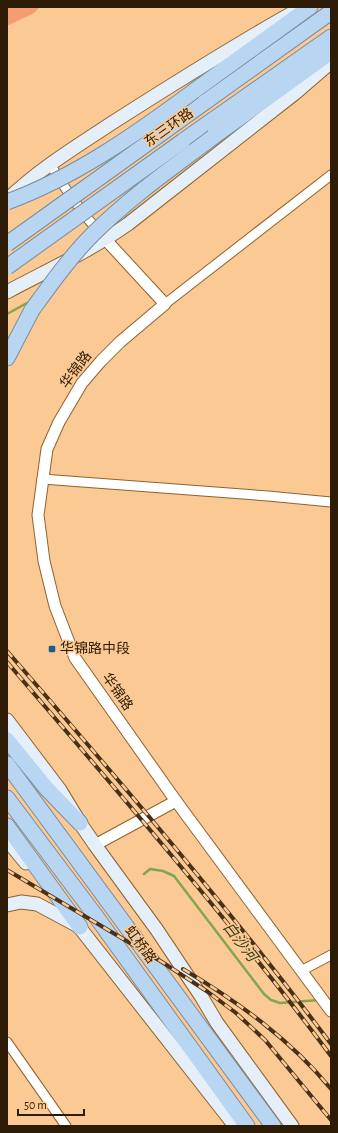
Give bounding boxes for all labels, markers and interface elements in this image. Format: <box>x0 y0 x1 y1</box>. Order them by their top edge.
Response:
street label: 东三环路 <box>141 105 196 150</box>
street label: 华锦路 <box>56 348 94 391</box>
place label: 华锦路中段 <box>60 640 130 656</box>
marker: 华锦路中段 <box>47 644 57 654</box>
street label: 华锦路 <box>99 670 136 713</box>
water label: 白沙河 <box>220 919 262 967</box>
street label: 虹桥路 <box>122 923 159 966</box>
scale bar <box>18 1091 84 1117</box>
text: 50 m <box>24 1099 47 1111</box>

